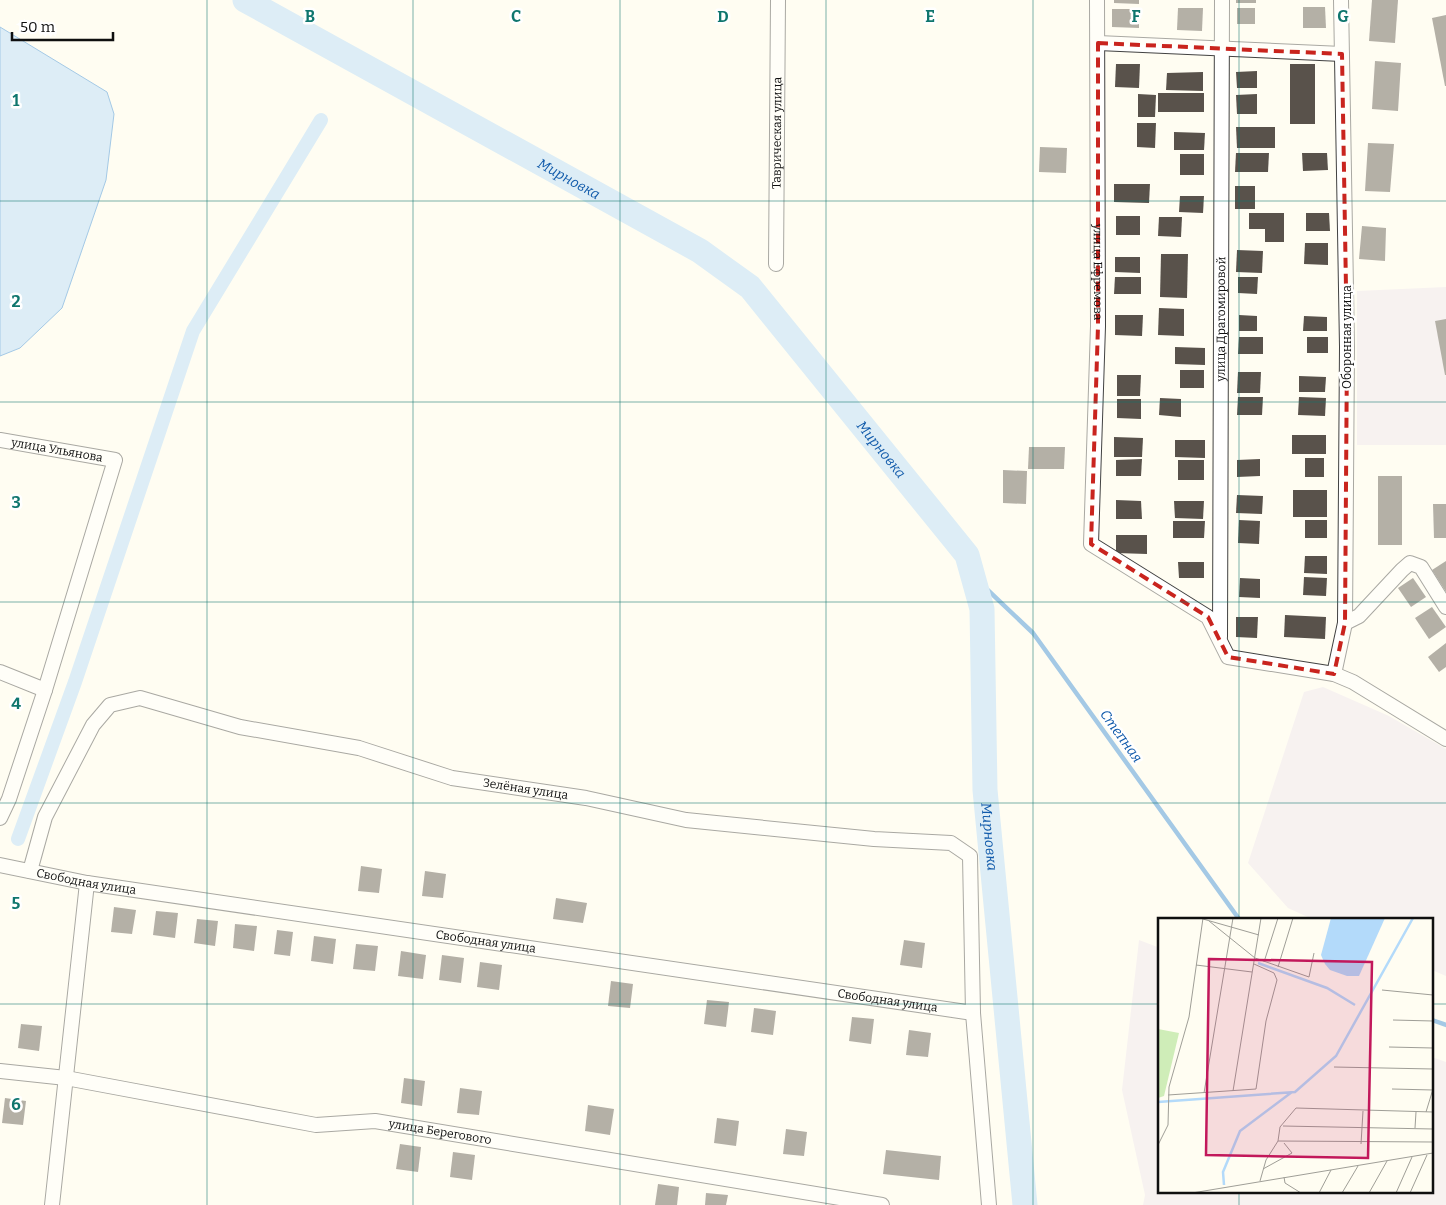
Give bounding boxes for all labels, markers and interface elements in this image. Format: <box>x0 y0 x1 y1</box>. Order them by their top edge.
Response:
text: B <box>305 7 315 26</box>
text: C <box>511 7 521 26</box>
text: D <box>717 7 729 26</box>
text: E <box>925 7 935 26</box>
text: F <box>1132 7 1141 26</box>
text: G <box>1337 7 1349 26</box>
scale bar <box>12 10 114 42</box>
text: 50 m <box>20 18 56 36</box>
street label: Таврическая улица <box>770 76 784 189</box>
text: 1 <box>13 91 20 110</box>
water label: Мирновка <box>535 155 603 203</box>
street label: улица Ефремова <box>1091 223 1105 321</box>
street label: улица Драгомировой <box>1214 257 1228 382</box>
street label: Оборонная улица <box>1340 285 1354 389</box>
text: 2 <box>11 292 21 311</box>
water label: Мирновка <box>853 417 910 481</box>
street label: улица Ульянова <box>9 435 104 465</box>
text: 3 <box>11 493 21 512</box>
text: 4 <box>11 694 21 713</box>
water label: Степная <box>1096 706 1146 766</box>
street label: Зелёная улица <box>482 776 570 802</box>
water label: Мирновка <box>978 802 1001 872</box>
street label: Свободная улица <box>35 866 138 897</box>
text: 5 <box>12 894 21 913</box>
inset map <box>1158 918 1434 1192</box>
street label: Свободная улица <box>435 927 537 956</box>
street label: Свободная улица <box>837 986 939 1015</box>
text: 6 <box>11 1095 21 1114</box>
street label: улица Берегового <box>387 1116 493 1147</box>

